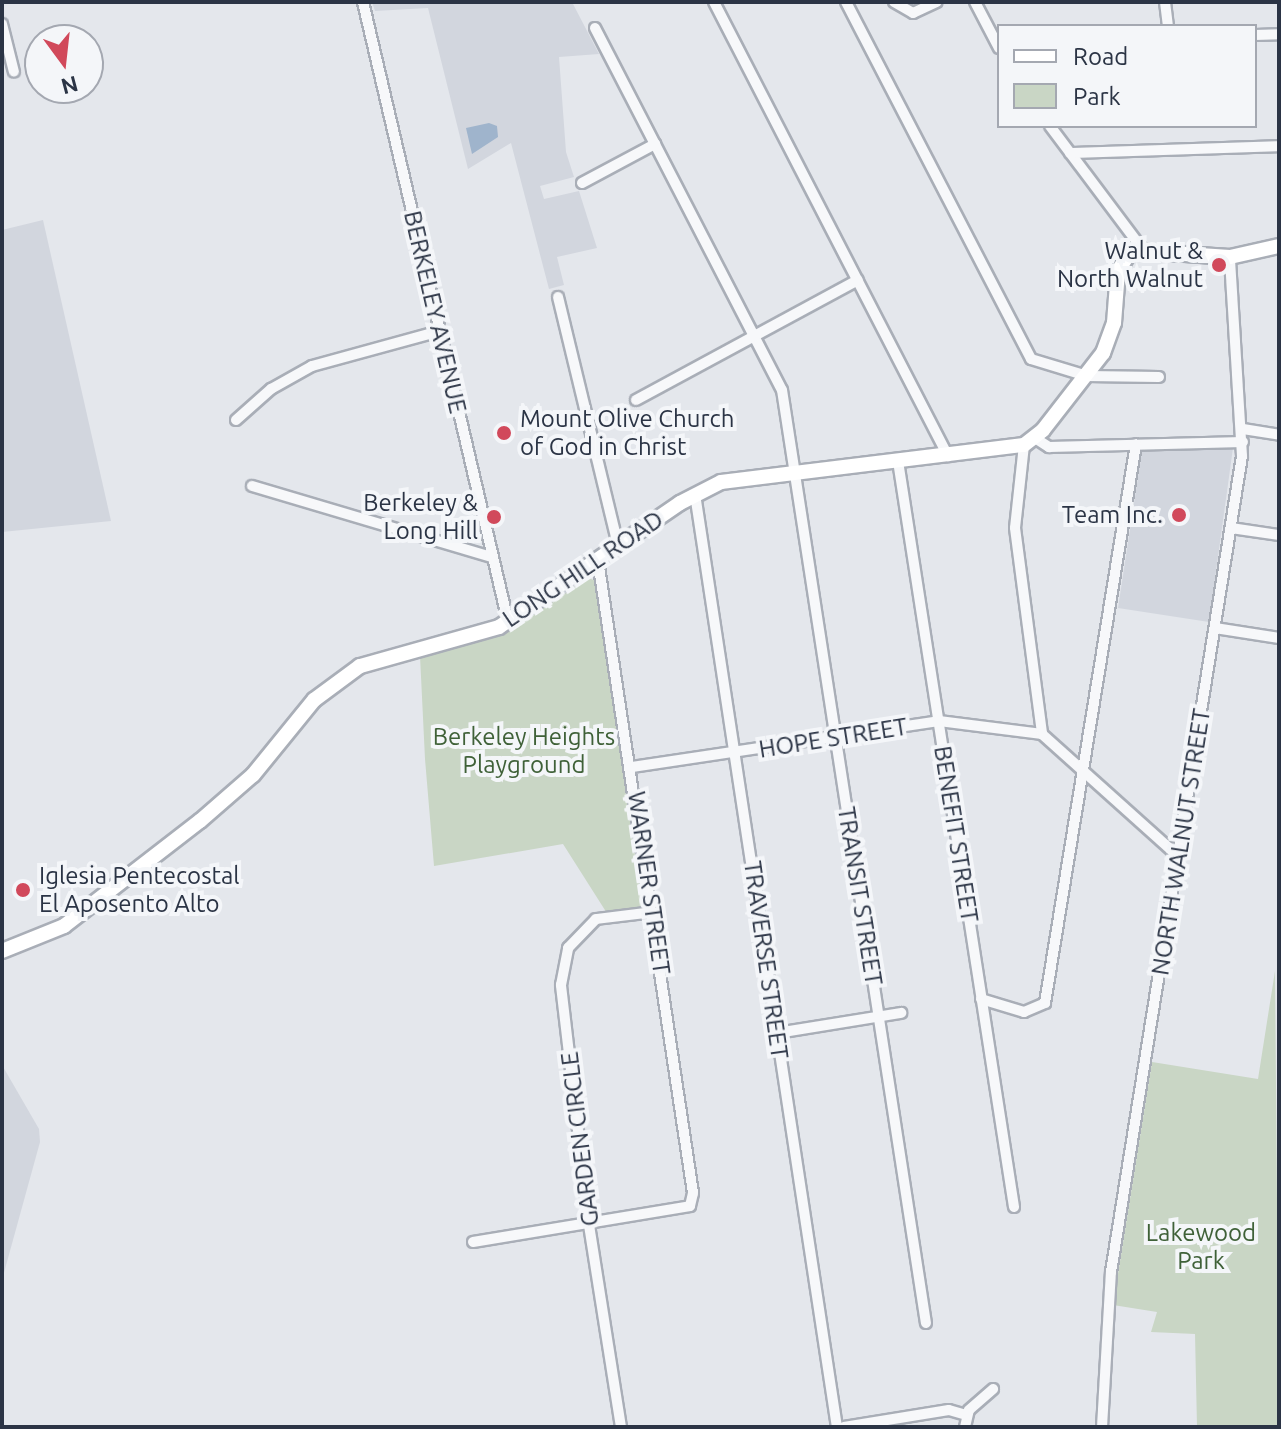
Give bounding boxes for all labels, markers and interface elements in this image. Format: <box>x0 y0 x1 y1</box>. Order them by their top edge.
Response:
north arrow <box>24 24 104 104</box>
legend <box>997 24 1257 128</box>
text: Road <box>1073 43 1128 70</box>
text: N <box>59 72 81 100</box>
text: Park <box>1073 83 1121 110</box>
street label: BERKELEY AVENUE <box>398 208 472 416</box>
place label: Walnut & North Walnut <box>1057 237 1203 293</box>
marker: Walnut & North Walnut <box>1210 256 1228 274</box>
place label: Mount Olive Church of God in Christ <box>520 405 734 461</box>
marker: Mount Olive Church of God in Christ <box>495 424 513 442</box>
place label: Berkeley & Long Hill <box>363 489 478 545</box>
place label: Team Inc. <box>1062 501 1163 529</box>
street label: LONG HILL ROAD <box>497 505 669 633</box>
marker: Team Inc. <box>1170 506 1188 524</box>
marker: Berkeley & Long Hill <box>485 508 503 526</box>
street label: NORTH WALNUT STREET <box>1146 707 1216 977</box>
street label: HOPE STREET <box>757 712 909 764</box>
park label: Berkeley Heights Playground <box>433 723 615 779</box>
street label: BENEFIT STREET <box>928 744 984 924</box>
street label: WARNER STREET <box>622 790 676 976</box>
street label: TRANSIT STREET <box>832 805 888 987</box>
street label: TRAVERSE STREET <box>738 859 794 1061</box>
place label: Iglesia Pentecostal El Aposento Alto <box>39 862 240 918</box>
marker: Iglesia Pentecostal El Aposento Alto <box>14 881 32 899</box>
street label: GARDEN CIRCLE <box>555 1050 605 1228</box>
park label: Lakewood Park <box>1146 1219 1256 1275</box>

